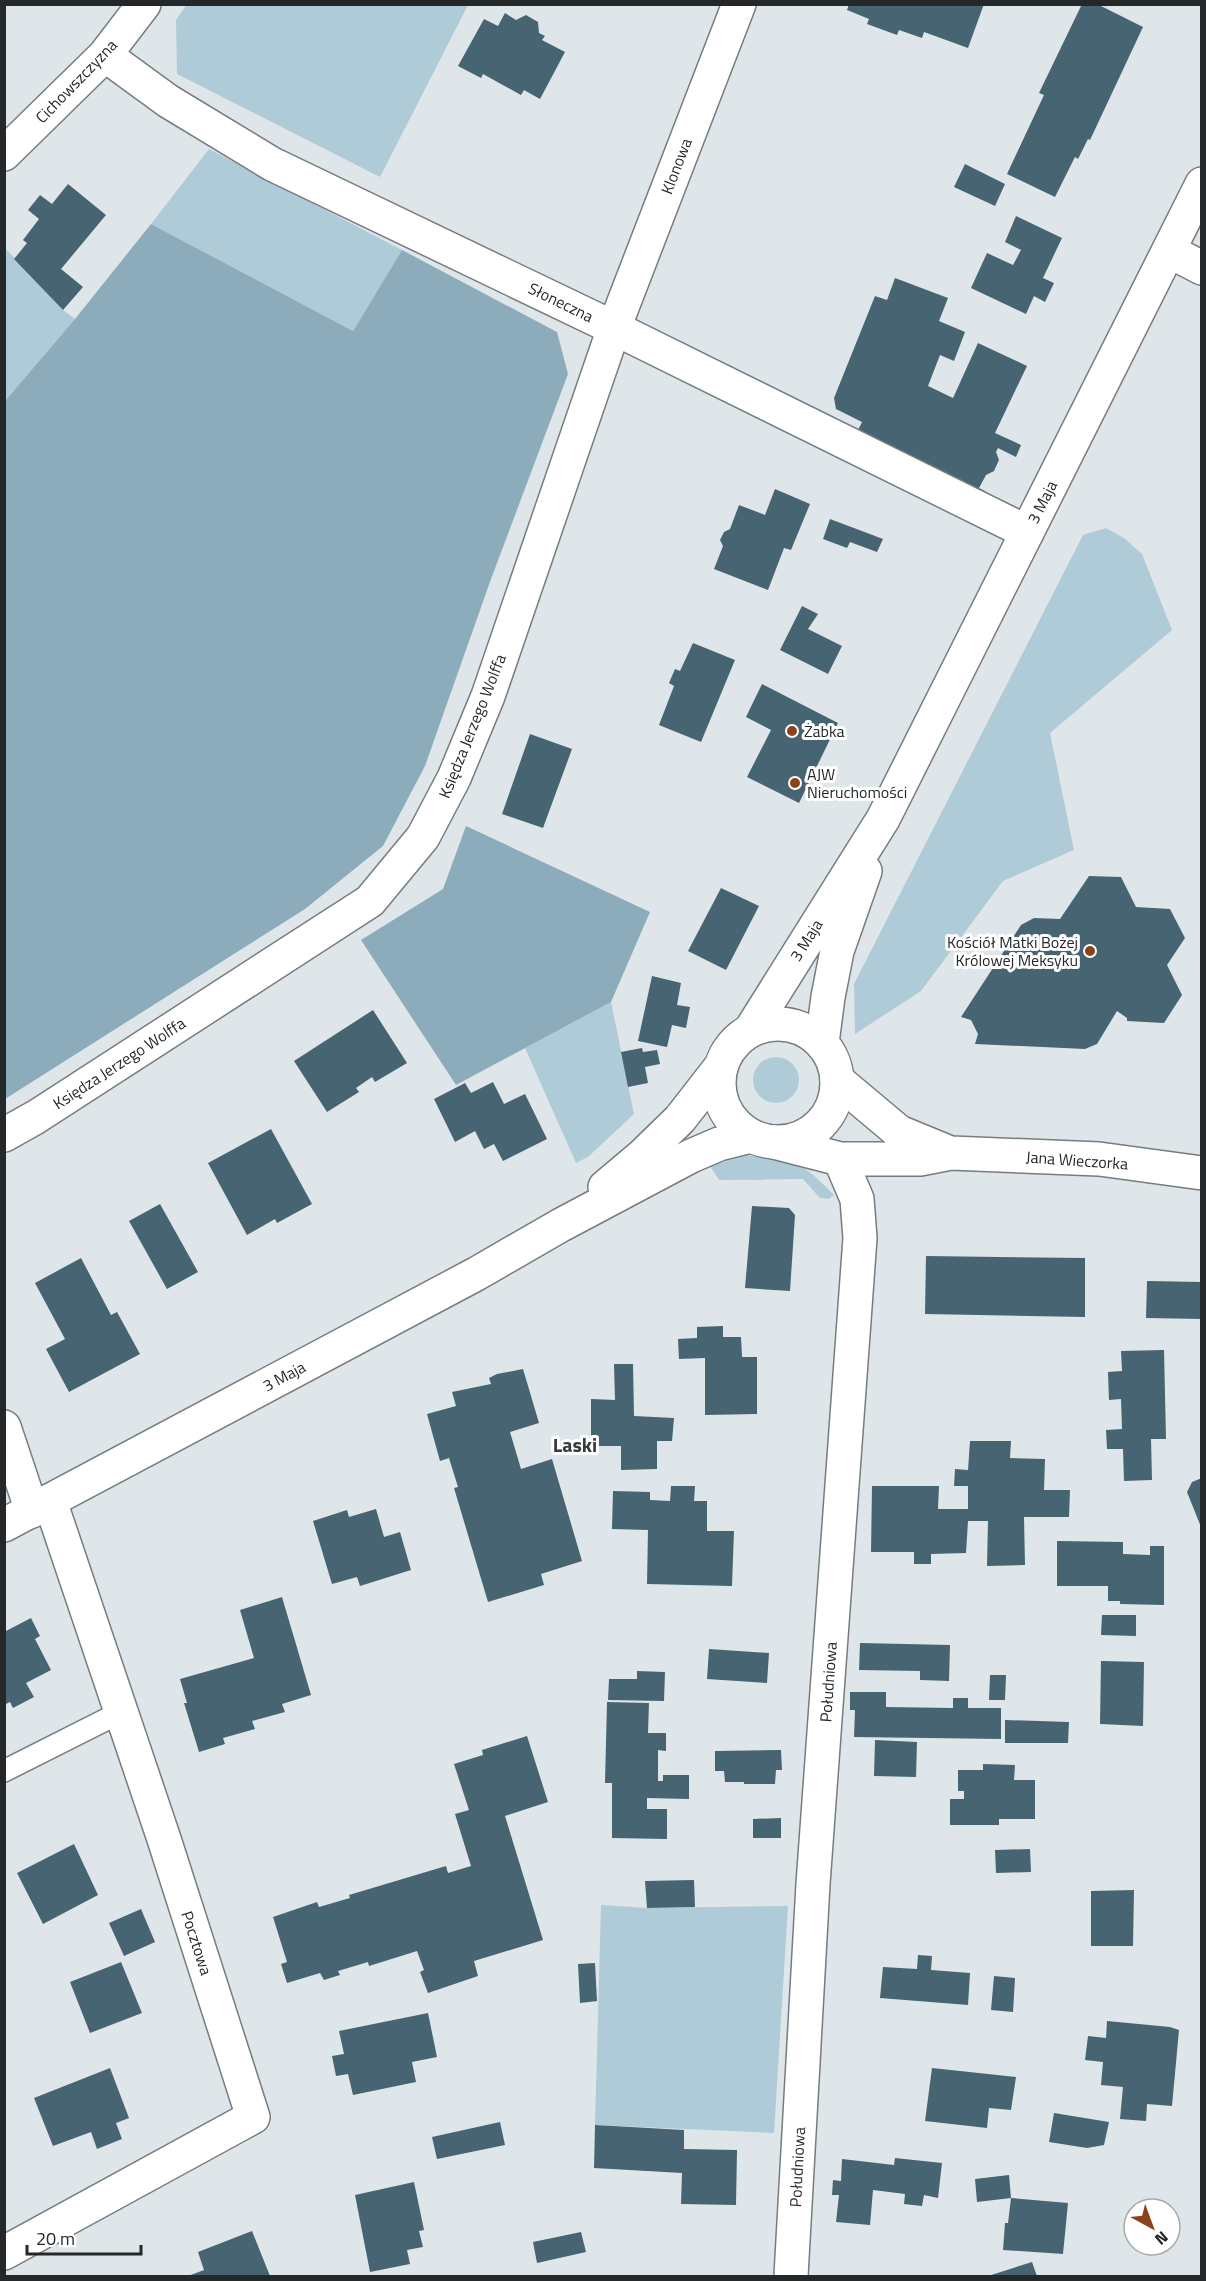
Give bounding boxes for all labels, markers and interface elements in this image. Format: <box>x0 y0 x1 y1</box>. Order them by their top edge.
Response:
street label: Cichowszczyzna <box>30 34 122 128</box>
street label: Klonowa <box>654 134 698 198</box>
street label: Słoneczna <box>524 276 598 328</box>
street label: 3 Maja <box>1021 476 1063 528</box>
street label: Księdza Jerzego Wolffa <box>432 650 512 802</box>
place label: Żabka <box>804 719 845 743</box>
marker: Żabka <box>785 724 799 738</box>
place label: AJW Nieruchomości <box>807 762 907 804</box>
marker: AJW Nieruchomości <box>788 776 802 790</box>
street label: 3 Maja <box>784 914 828 966</box>
place label: Kościół Matki Bożej Królowej Meksyku <box>947 930 1078 972</box>
marker: Kościół Matki Bożej Królowej Meksyku <box>1083 944 1097 958</box>
street label: Księdza Jerzego Wolffa <box>48 1011 190 1115</box>
street label: Jana Wieczorka <box>1025 1144 1129 1176</box>
street label: 3 Maja <box>258 1355 310 1397</box>
district label: Laski <box>553 1429 597 1460</box>
street label: Południowa <box>813 1641 843 1723</box>
street label: Pocztowa <box>175 1908 219 1978</box>
street label: Południowa <box>783 2126 811 2208</box>
north arrow <box>1122 2197 1182 2257</box>
scale bar <box>27 2218 141 2256</box>
text: 20 m <box>36 2225 75 2252</box>
text: N <box>1150 2226 1174 2251</box>

